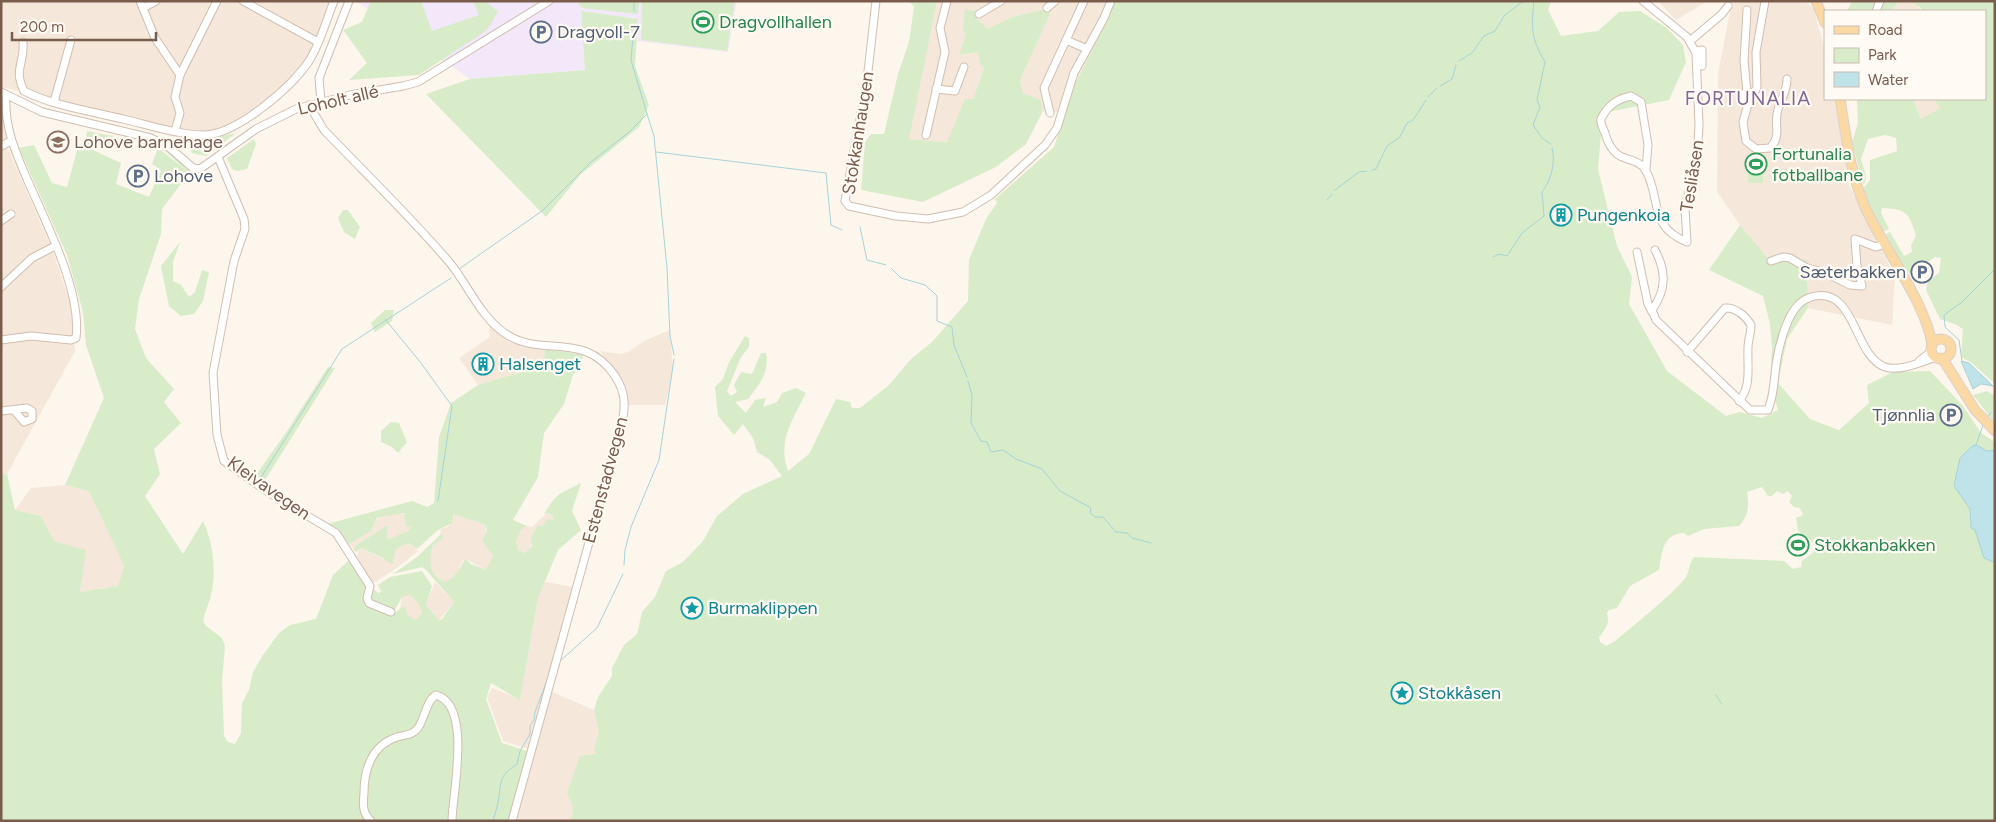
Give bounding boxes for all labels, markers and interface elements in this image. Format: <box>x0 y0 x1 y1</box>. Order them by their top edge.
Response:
scale bar <box>12 10 156 42</box>
sports icon: Dragvollhallen <box>691 10 715 34</box>
legend <box>1824 10 1986 100</box>
place label: Dragvollhallen <box>719 11 832 33</box>
text: 200 m <box>20 18 64 36</box>
parking icon: Dragvoll-7 <box>529 20 553 44</box>
place label: Dragvoll-7 <box>557 21 640 43</box>
text: Road <box>1868 21 1903 39</box>
text: Park <box>1868 46 1897 64</box>
street label: Stokkanhaugen <box>837 70 879 196</box>
text: Water <box>1868 71 1908 89</box>
street label: Loholt allé <box>295 80 381 120</box>
district label: FORTUNALIA <box>1685 87 1811 110</box>
school or university icon: Lohove barnehage <box>46 130 70 154</box>
place label: Lohove barnehage <box>74 131 223 153</box>
street label: Tesliåsen <box>1675 138 1709 214</box>
place label: Fortunalia fotballbane <box>1772 143 1863 186</box>
sports icon: Fortunalia fotballbane <box>1744 152 1768 176</box>
parking icon: Lohove <box>126 164 150 188</box>
place label: Lohove <box>154 165 213 187</box>
building icon: Pungenkoia <box>1549 203 1573 227</box>
place label: Pungenkoia <box>1577 204 1670 226</box>
parking icon: Sæterbakken <box>1910 260 1934 284</box>
place label: Sæterbakken <box>1800 261 1906 283</box>
building icon: Halsenget <box>471 352 495 376</box>
place label: Halsenget <box>499 353 581 375</box>
parking icon: Tjønnlia <box>1939 403 1963 427</box>
place label: Tjønnlia <box>1872 404 1935 426</box>
street label: Estenstadvegen <box>578 414 632 546</box>
street label: Kleivavegen <box>223 451 315 525</box>
sports icon: Stokkanbakken <box>1786 533 1810 557</box>
place label: Stokkanbakken <box>1814 534 1936 556</box>
place icon: Burmaklippen <box>680 596 704 620</box>
place label: Burmaklippen <box>708 597 818 619</box>
place icon: Stokkåsen <box>1390 681 1414 705</box>
place label: Stokkåsen <box>1418 682 1501 704</box>

